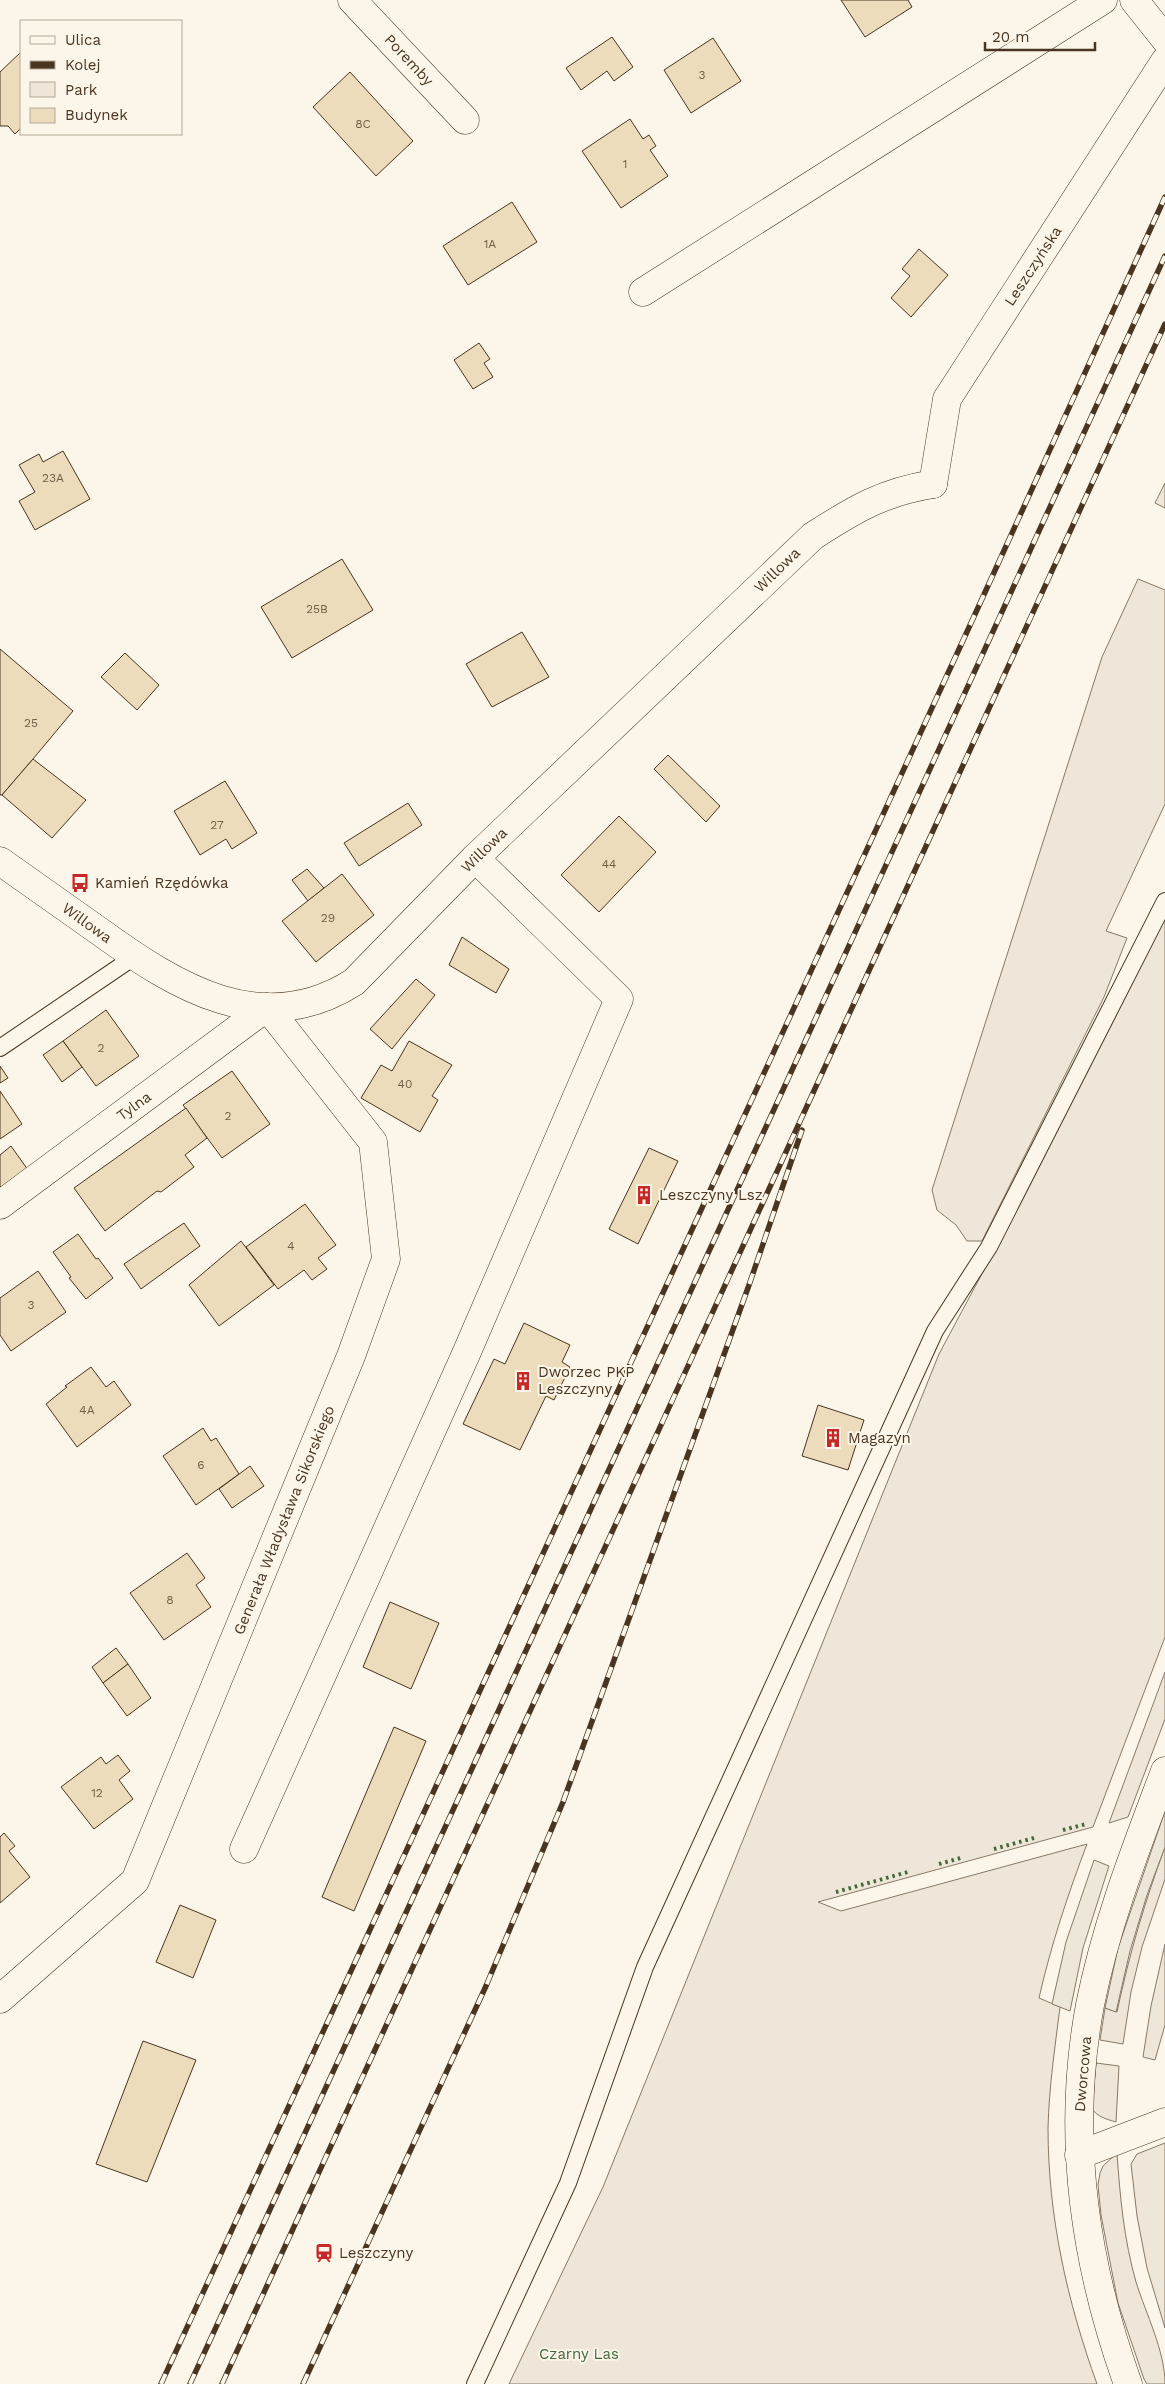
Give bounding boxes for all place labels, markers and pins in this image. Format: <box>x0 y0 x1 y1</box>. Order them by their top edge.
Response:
bus stop icon: Kamień Rzędówka <box>69 872 91 894</box>
place label: Kamień Rzędówka <box>95 874 229 892</box>
building icon: Leszczyny Lsz <box>633 1184 655 1206</box>
place label: Leszczyny Lsz <box>659 1186 763 1204</box>
place label: Dworzec PKP Leszczyny <box>538 1363 634 1398</box>
building icon: Dworzec PKP Leszczyny <box>512 1370 534 1392</box>
building icon: Magazyn <box>822 1427 844 1449</box>
place label: Magazyn <box>848 1429 911 1447</box>
station icon: Leszczyny <box>313 2242 335 2264</box>
place label: Leszczyny <box>339 2244 413 2262</box>

